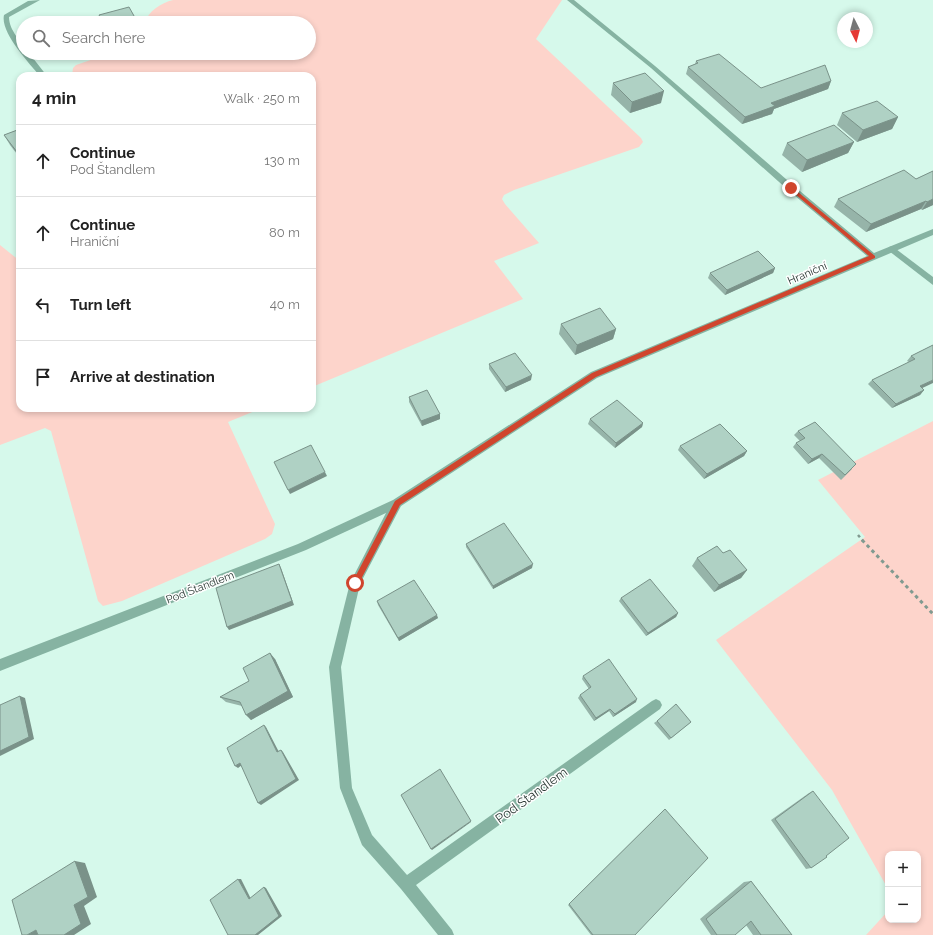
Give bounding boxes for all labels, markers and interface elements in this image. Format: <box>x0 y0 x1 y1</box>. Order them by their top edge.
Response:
north arrow <box>837 12 873 48</box>
search box <box>16 16 316 60</box>
icon: search <box>30 27 52 49</box>
text: Search here <box>62 29 145 47</box>
text: 4 min <box>32 88 76 108</box>
text: Walk · 250 m <box>223 91 300 106</box>
text: Continue <box>70 144 135 162</box>
icon: ahead <box>32 150 54 172</box>
text: 130 m <box>264 153 300 168</box>
text: Pod Štandlem <box>70 162 155 177</box>
route end <box>782 179 800 197</box>
text: Continue <box>70 216 135 234</box>
icon: ahead <box>32 222 54 244</box>
text: 80 m <box>269 225 300 240</box>
text: Hraniční <box>70 234 119 249</box>
street label: Hraniční <box>785 259 829 288</box>
icon: left <box>32 294 54 316</box>
text: Turn left <box>70 296 131 314</box>
text: 40 m <box>270 297 300 312</box>
icon: arrive <box>32 366 54 388</box>
text: Arrive at destination <box>70 368 215 386</box>
street label: Pod Štandlem <box>164 568 236 606</box>
route start <box>346 574 364 592</box>
street label: Pod Štandlem <box>492 763 570 826</box>
map controls <box>885 851 921 923</box>
button: + <box>885 851 921 887</box>
button: − <box>885 887 921 923</box>

